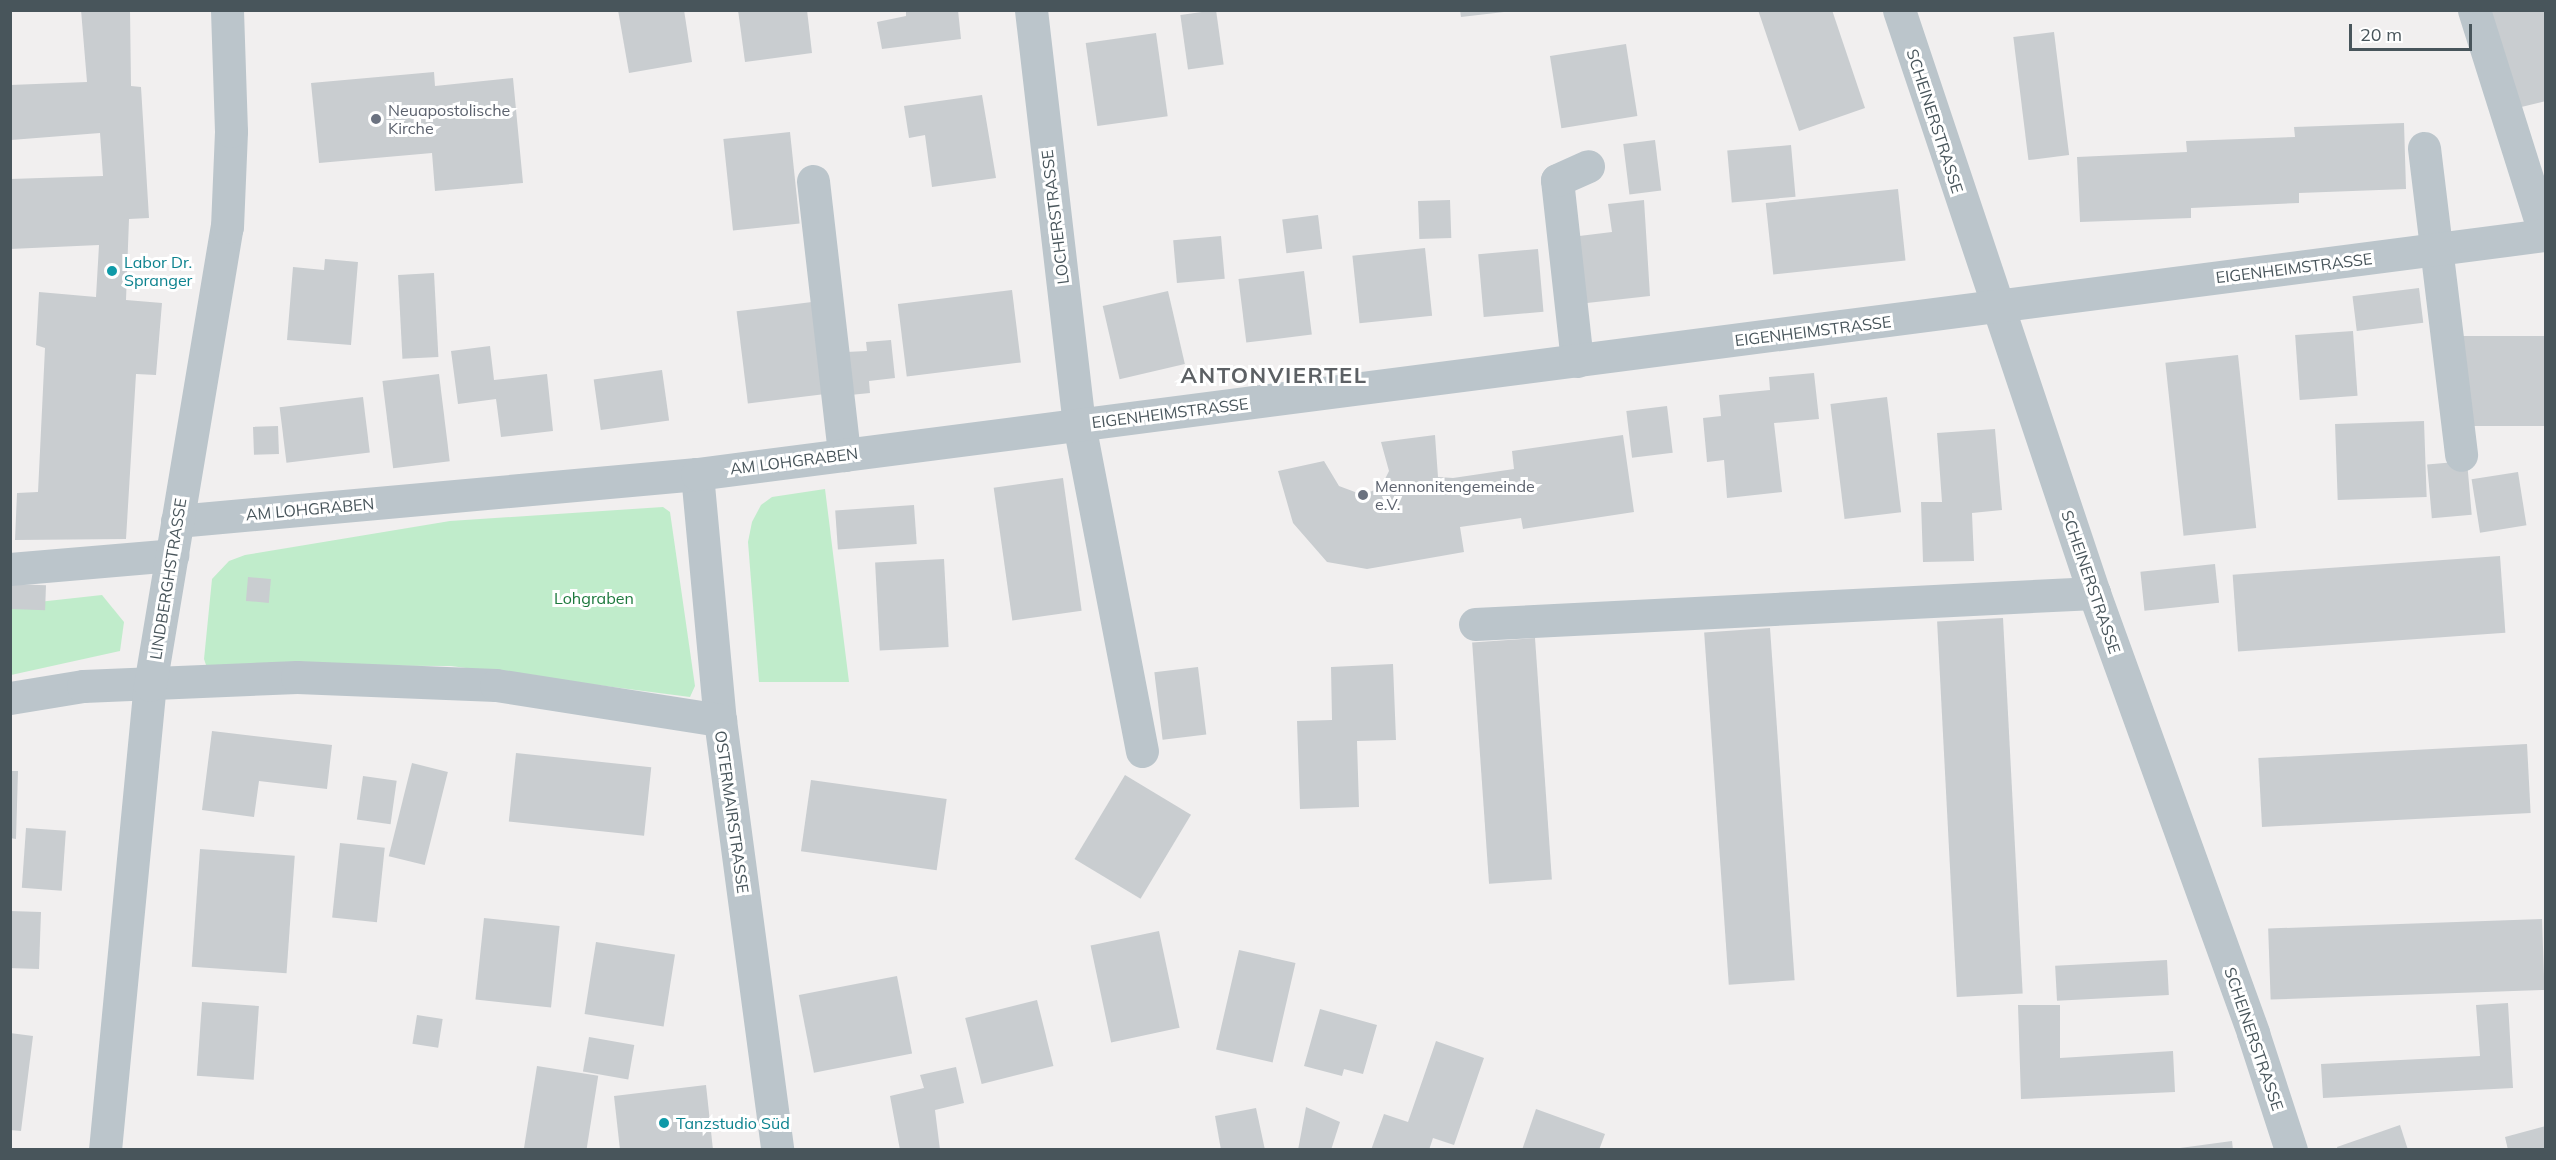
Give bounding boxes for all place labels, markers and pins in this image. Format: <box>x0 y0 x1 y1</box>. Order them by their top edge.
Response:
place label: Neuapostolische Kirche <box>388 100 510 138</box>
marker: Neuapostolische Kirche <box>369 112 383 126</box>
place label: Labor Dr. Spranger <box>124 252 192 290</box>
marker: Labor Dr. Spranger <box>105 264 119 278</box>
place label: Mennonitengemeinde e.V. <box>1375 476 1535 514</box>
marker: Mennonitengemeinde e.V. <box>1356 488 1370 502</box>
place label: Tanzstudio Süd <box>676 1113 790 1133</box>
marker: Tanzstudio Süd <box>657 1116 671 1130</box>

